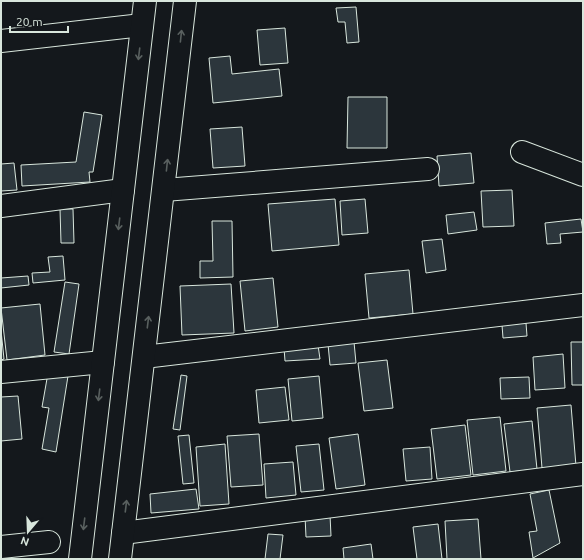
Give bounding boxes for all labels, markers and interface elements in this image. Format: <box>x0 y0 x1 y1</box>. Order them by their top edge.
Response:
scale bar <box>10 8 68 34</box>
text: 20 m <box>16 15 43 28</box>
one-way arrow <box>177 30 185 43</box>
one-way arrow <box>135 47 143 60</box>
one-way arrow <box>163 159 171 172</box>
one-way arrow <box>115 217 123 230</box>
one-way arrow <box>144 316 152 329</box>
one-way arrow <box>95 388 103 401</box>
one-way arrow <box>122 500 130 513</box>
north arrow <box>8 512 48 552</box>
one-way arrow <box>80 517 87 530</box>
text: N <box>19 534 31 548</box>

